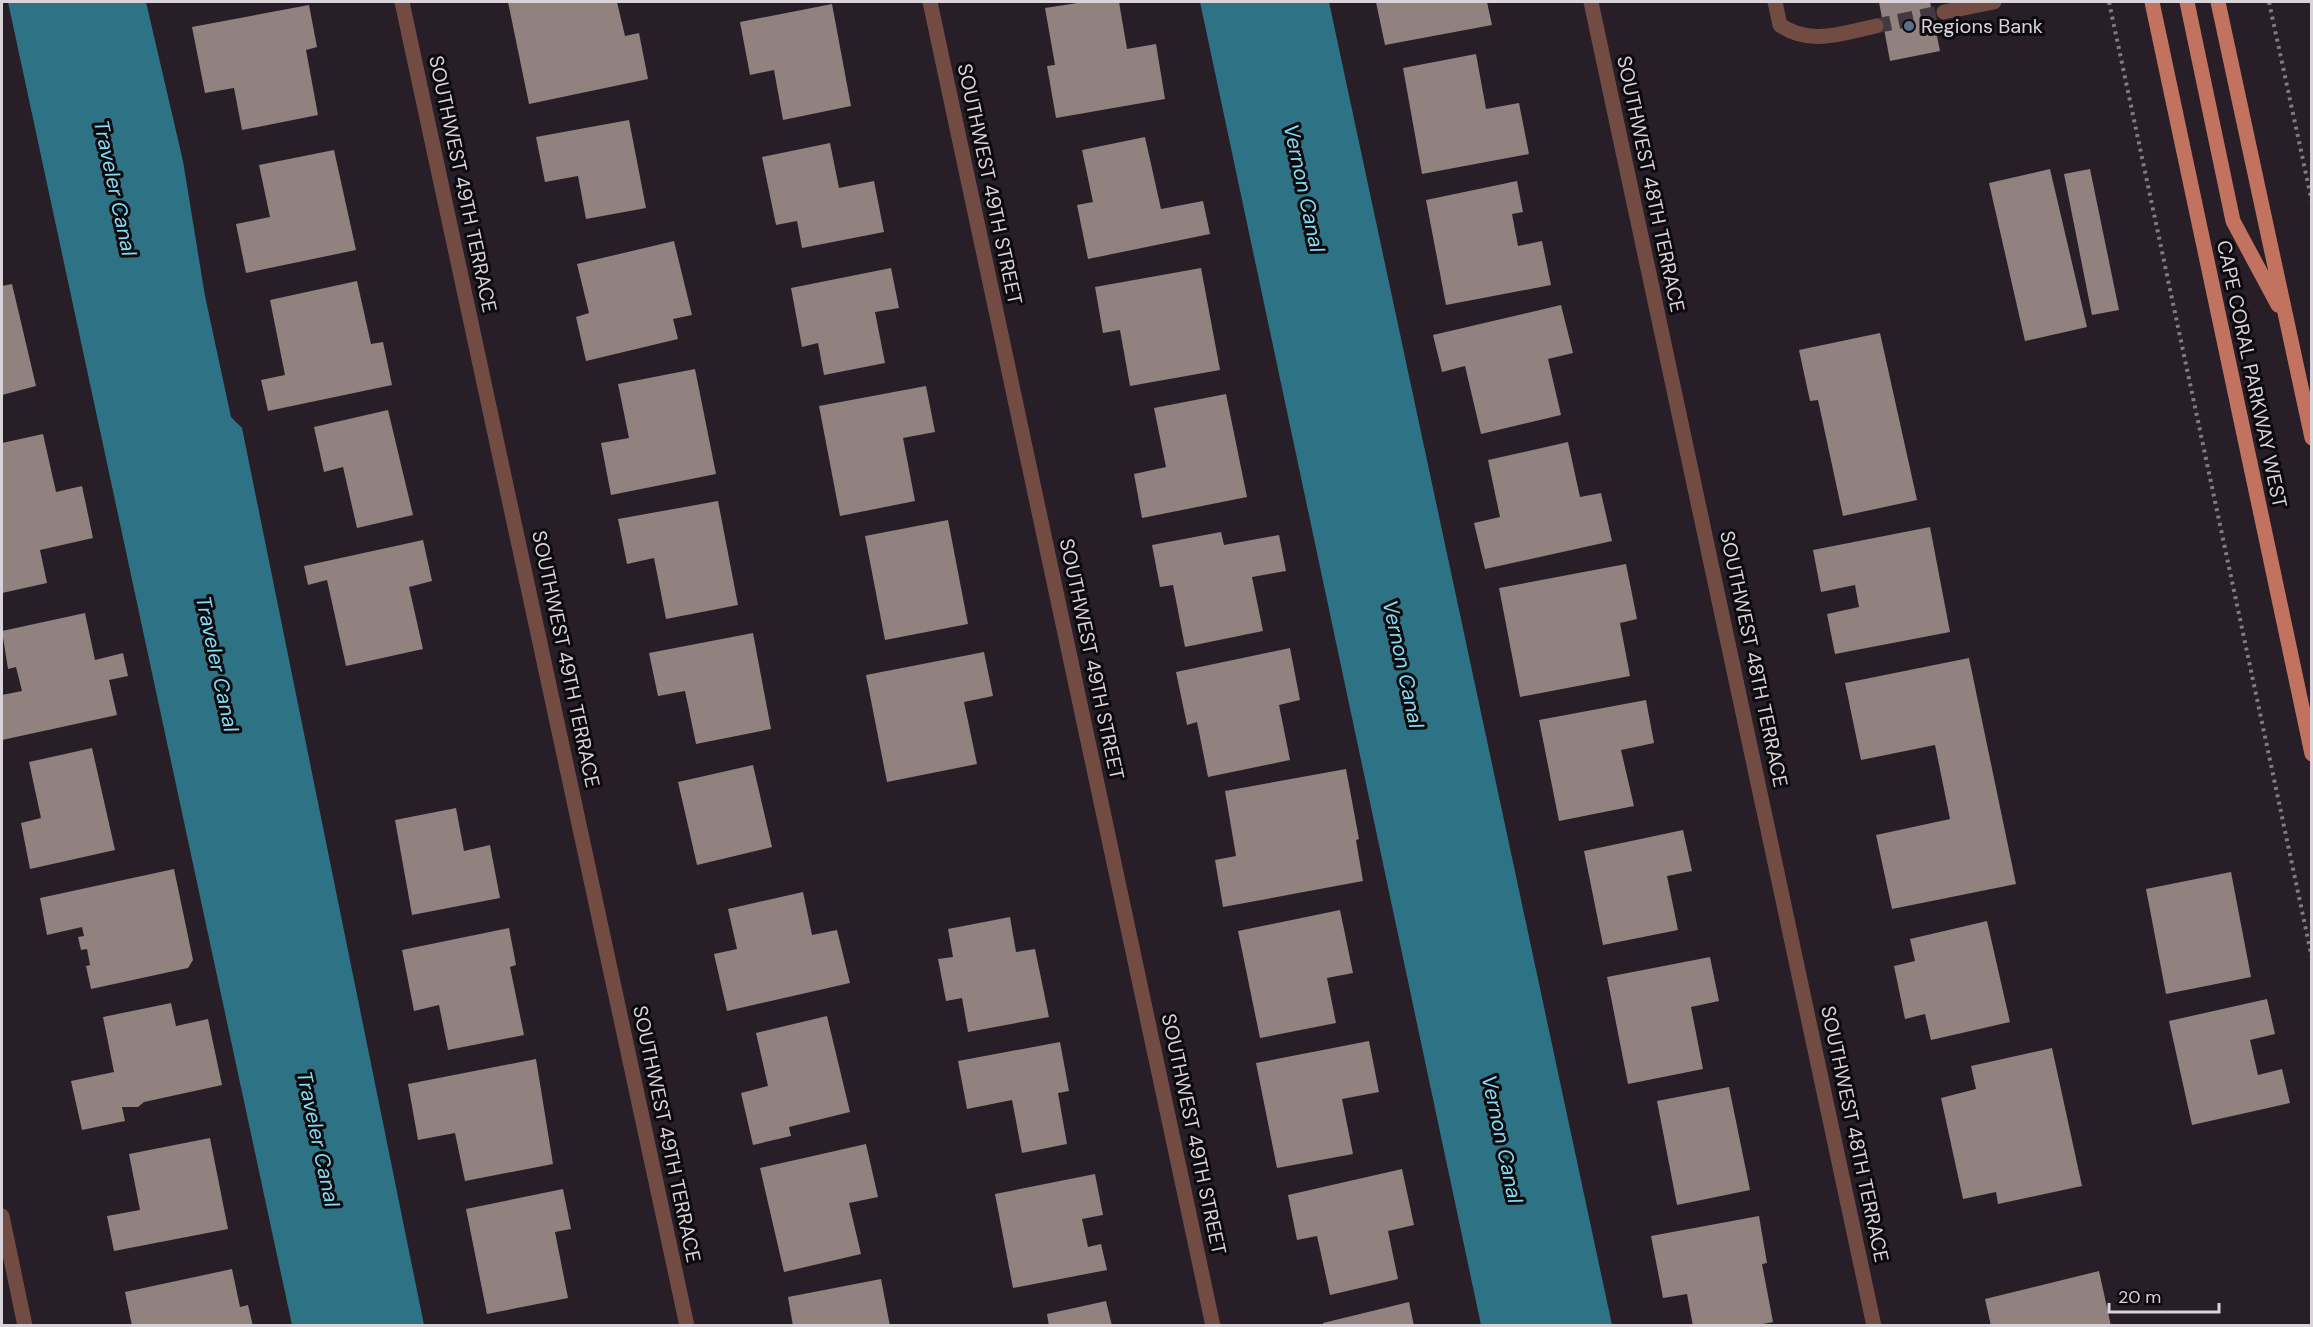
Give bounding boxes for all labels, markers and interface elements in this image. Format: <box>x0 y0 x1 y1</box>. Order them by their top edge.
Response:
place label: Regions Bank <box>1921 13 2043 39</box>
marker: Regions Bank <box>1902 19 1916 33</box>
street label: SOUTHWEST 49TH TERRACE <box>423 53 503 315</box>
street label: SOUTHWEST 48TH TERRACE <box>1611 53 1691 315</box>
street label: SOUTHWEST 49TH STREET <box>952 61 1028 307</box>
water label: Traveler Canal <box>87 117 143 259</box>
water label: Vernon Canal <box>1277 121 1331 255</box>
street label: CAPE CORAL PARKWAY WEST <box>2211 238 2293 510</box>
street label: SOUTHWEST 49TH TERRACE <box>526 528 606 790</box>
street label: SOUTHWEST 48TH TERRACE <box>1714 528 1794 790</box>
street label: SOUTHWEST 49TH STREET <box>1054 536 1130 782</box>
water label: Traveler Canal <box>189 593 245 735</box>
water label: Vernon Canal <box>1376 597 1430 731</box>
street label: SOUTHWEST 49TH TERRACE <box>627 1003 707 1265</box>
street label: SOUTHWEST 48TH TERRACE <box>1815 1003 1895 1265</box>
street label: SOUTHWEST 49TH STREET <box>1156 1011 1232 1257</box>
water label: Traveler Canal <box>290 1068 346 1210</box>
water label: Vernon Canal <box>1475 1072 1529 1206</box>
scale bar <box>2109 1276 2218 1314</box>
text: 20 m <box>2118 1285 2161 1309</box>

